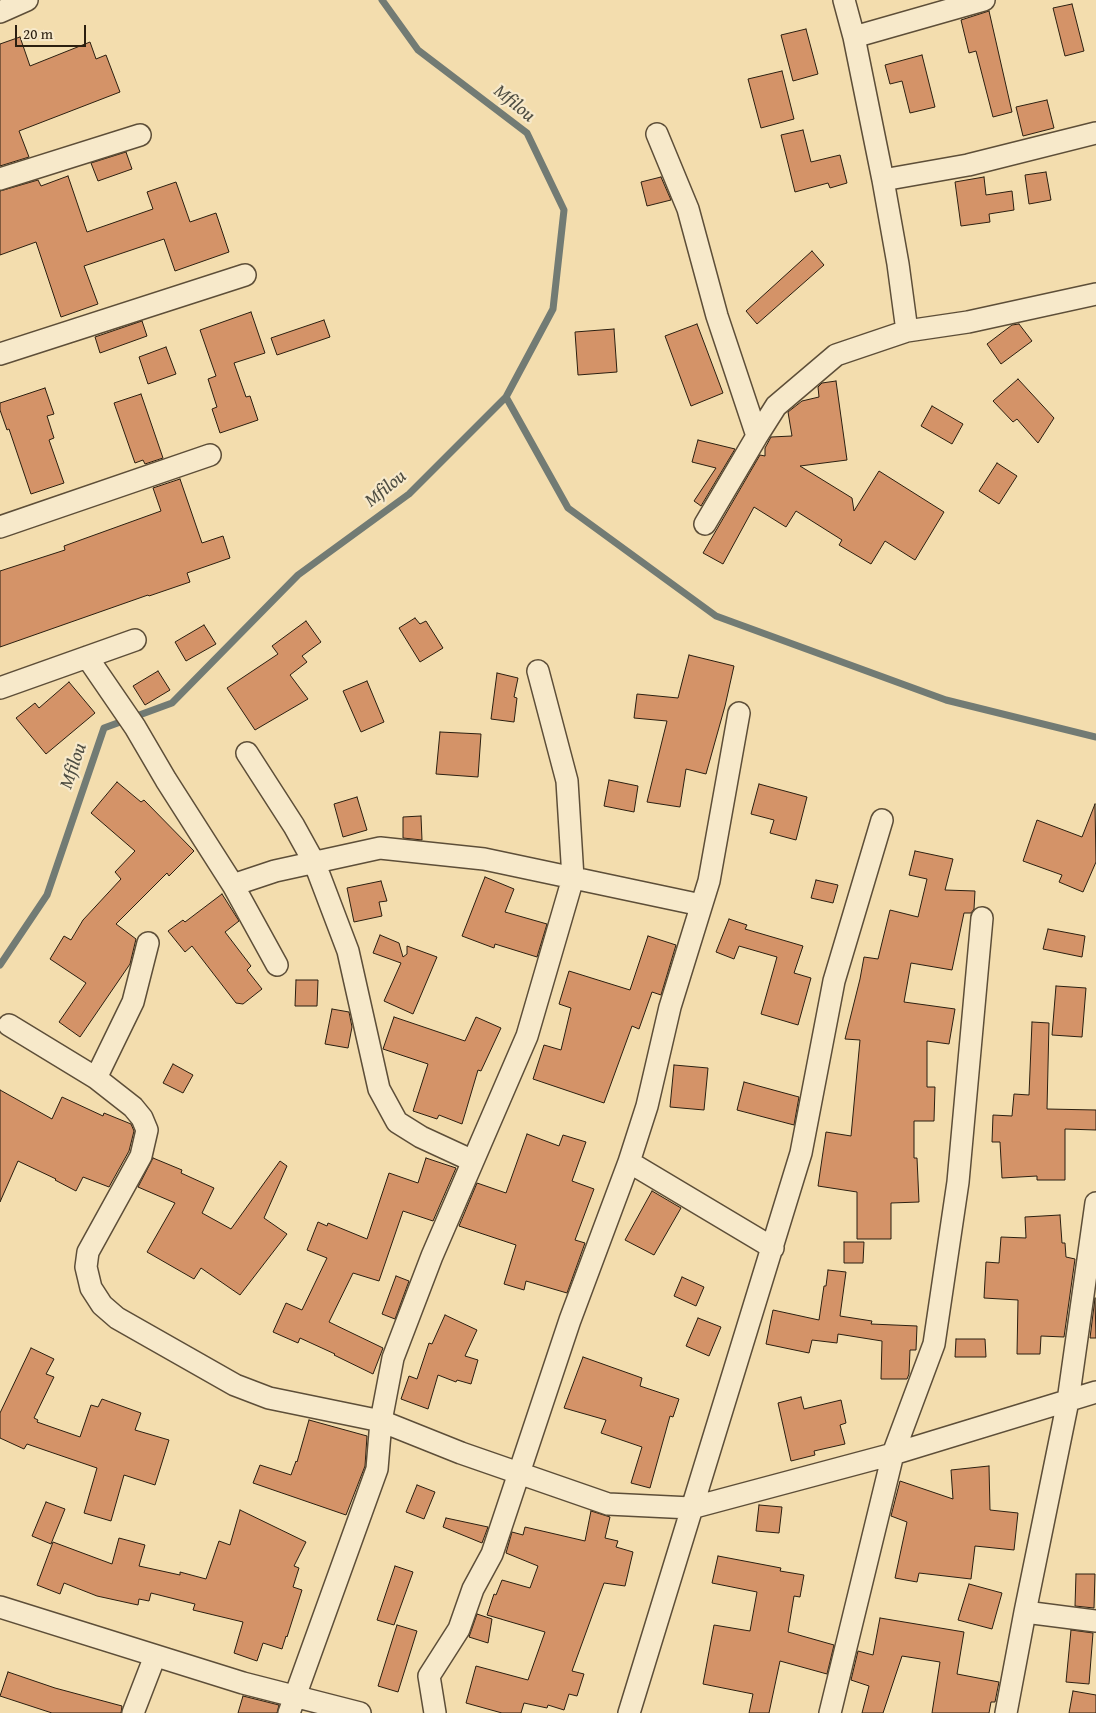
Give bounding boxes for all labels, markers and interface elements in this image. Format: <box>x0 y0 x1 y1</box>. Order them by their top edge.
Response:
scale bar <box>18 15 89 47</box>
text: 20 m <box>23 23 53 44</box>
water label: Mfilou <box>488 80 540 128</box>
water label: Mfilou <box>360 465 412 513</box>
water label: Mfilou <box>56 740 92 792</box>

